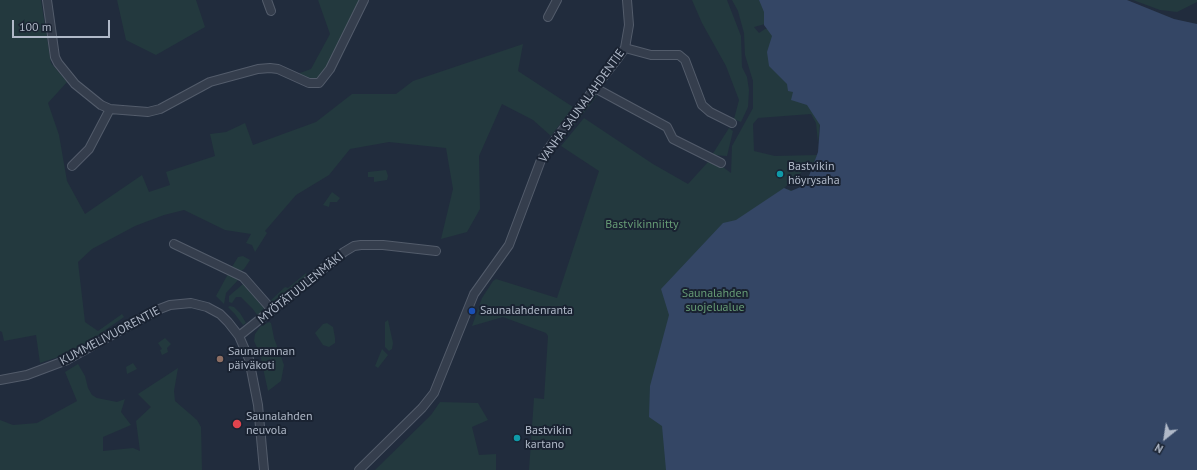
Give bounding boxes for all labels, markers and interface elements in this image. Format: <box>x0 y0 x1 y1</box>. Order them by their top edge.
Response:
scale bar <box>14 12 112 38</box>
text: 100 m <box>19 19 52 34</box>
street label: VANHA SAUNALAHDENTIE <box>536 47 628 165</box>
place label: Bastvikin höyrysaha <box>788 160 840 188</box>
marker: Bastvikin höyrysaha <box>775 169 785 179</box>
park label: Bastvikinniitty <box>605 218 679 232</box>
street label: MYÖTÄTUULENMÄKI <box>255 249 347 327</box>
park label: Saunalahden suojelualue <box>682 287 748 315</box>
street label: KUMMELIVUORENTIE <box>57 304 163 368</box>
place label: Saunalahdenranta <box>480 304 573 318</box>
marker: Saunalahdenranta <box>467 306 477 316</box>
place label: Saunarannan päiväkoti <box>228 345 295 373</box>
marker: Saunarannan päiväkoti <box>215 354 225 364</box>
place label: Saunalahden neuvola <box>246 410 312 438</box>
marker: Saunalahden neuvola <box>231 418 243 430</box>
north arrow <box>1145 418 1185 458</box>
place label: Bastvikin kartano <box>525 424 572 452</box>
marker: Bastvikin kartano <box>512 433 522 443</box>
text: N <box>1152 441 1166 456</box>

